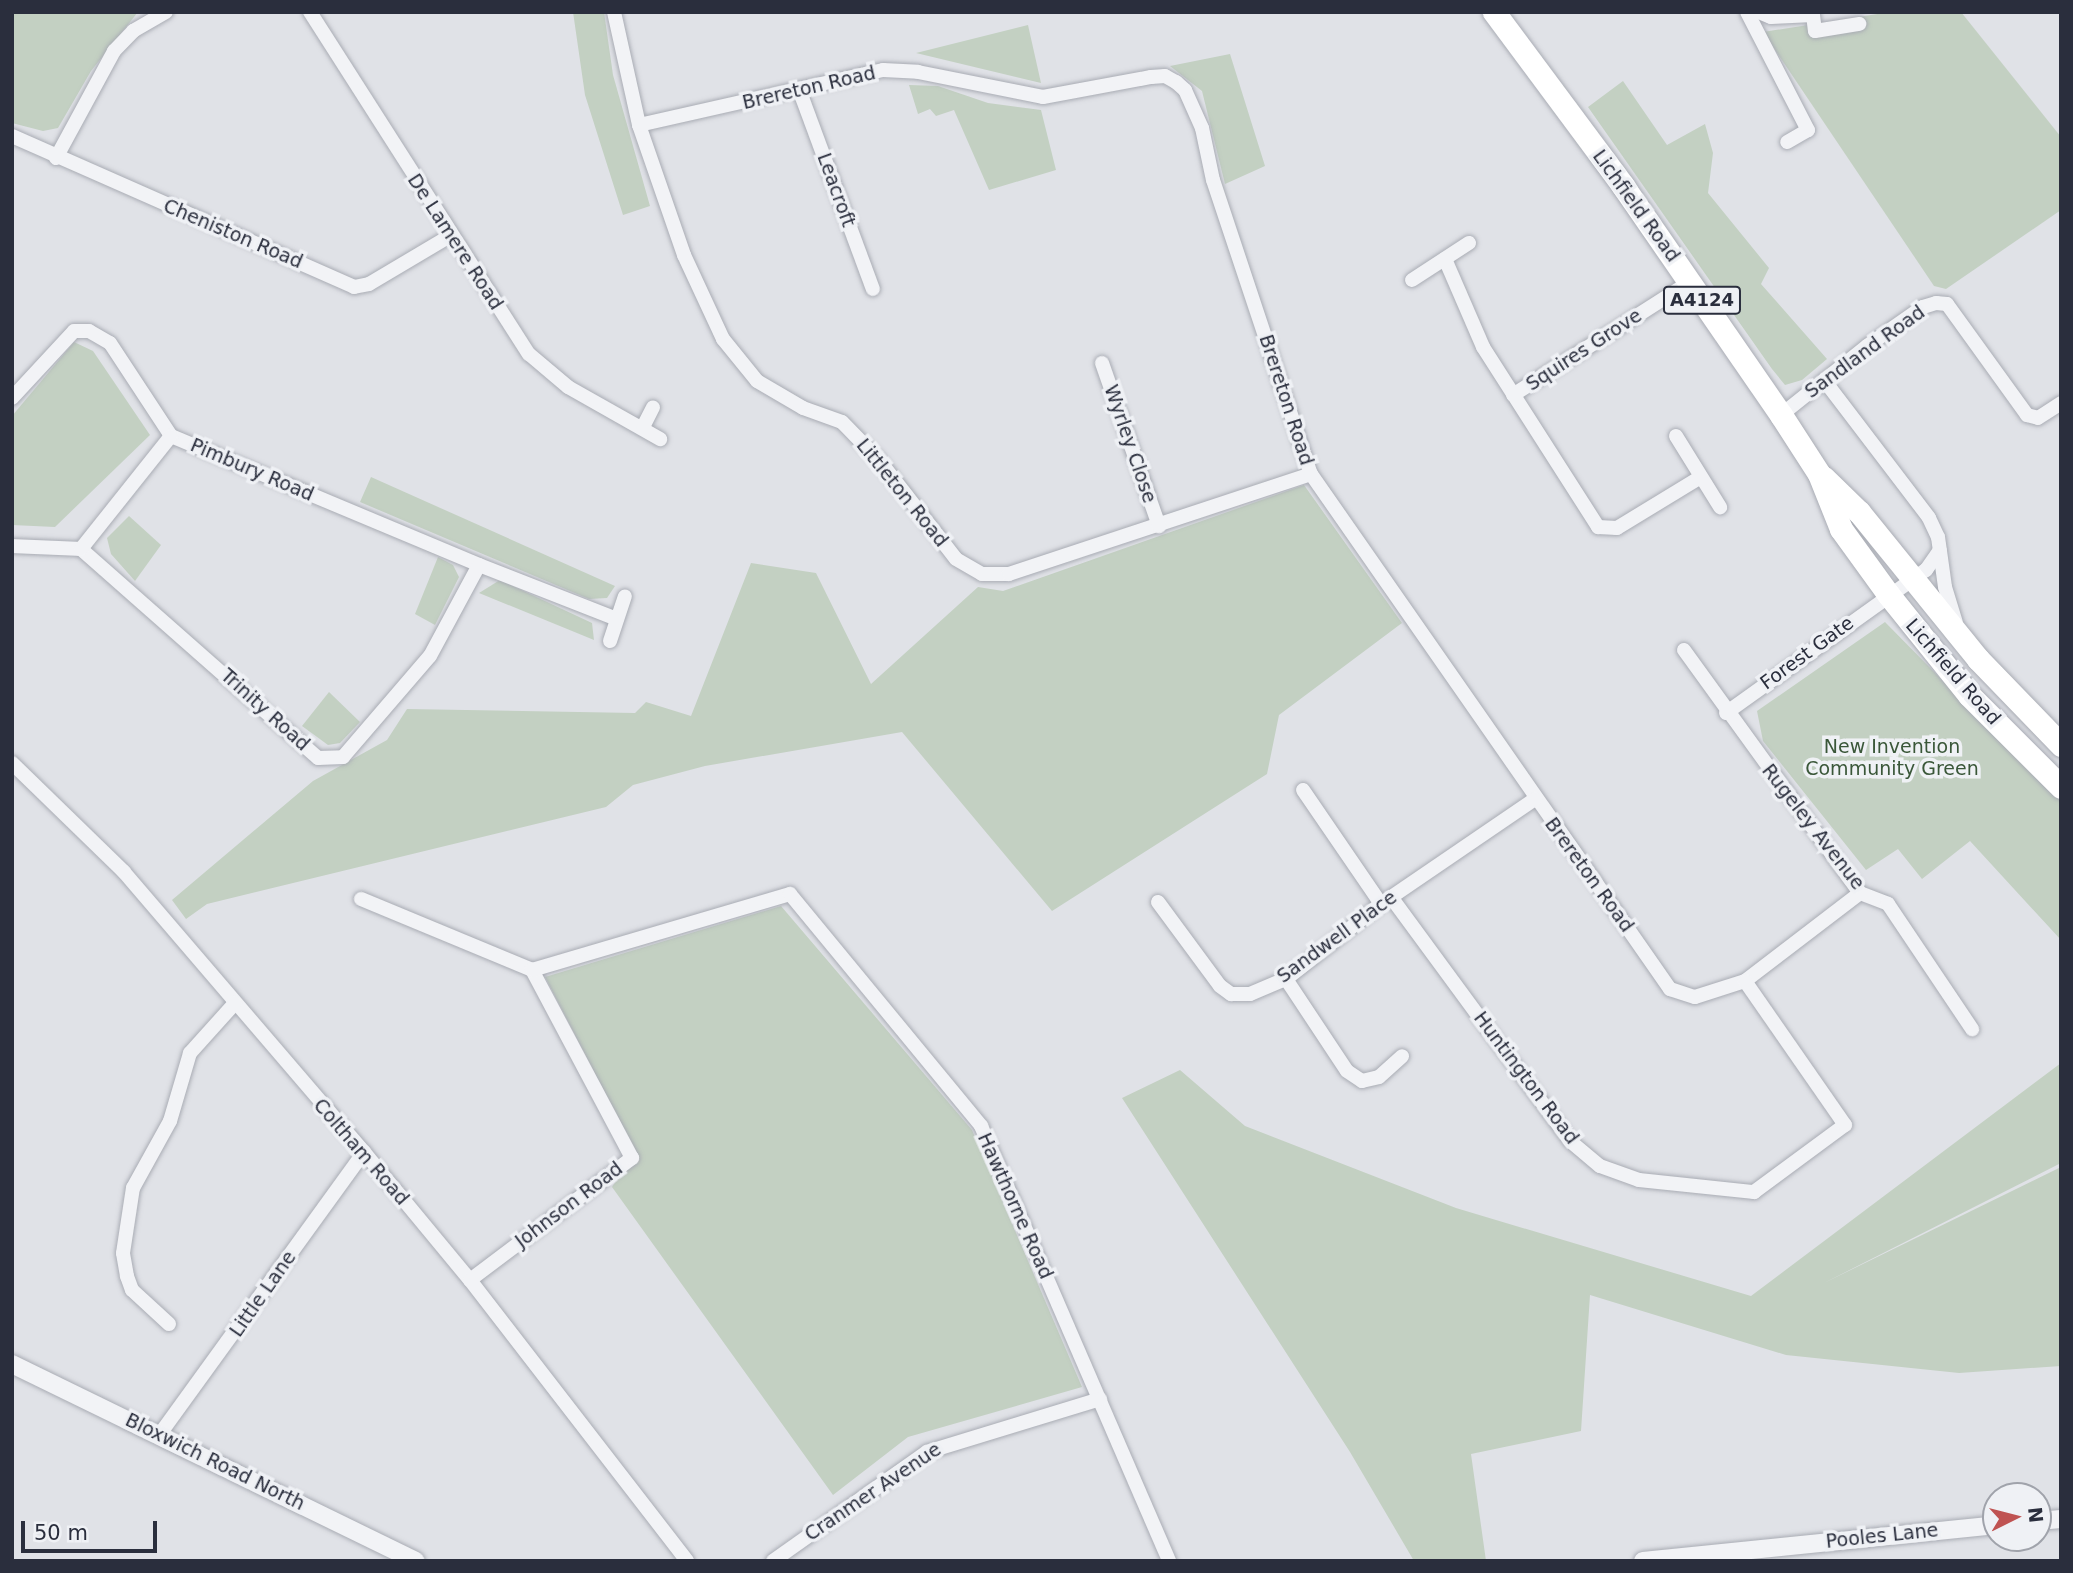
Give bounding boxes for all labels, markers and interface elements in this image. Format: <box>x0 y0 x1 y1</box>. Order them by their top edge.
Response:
street label: Brereton Road <box>740 62 878 114</box>
street label: Lichfield Road <box>1588 145 1684 267</box>
street label: Leacroft <box>812 150 860 230</box>
street label: De Lamere Road <box>403 170 507 314</box>
street label: Cheniston Road <box>160 194 306 274</box>
road number: A4124 <box>1662 286 1742 314</box>
street label: Sandland Road <box>1801 301 1929 403</box>
street label: Squires Grove <box>1522 304 1646 396</box>
street label: Brereton Road <box>1254 332 1318 468</box>
street label: Wyrley Close <box>1099 382 1161 506</box>
street label: Pimbury Road <box>187 434 317 506</box>
street label: Littleton Road <box>851 434 953 552</box>
street label: Forest Gate <box>1756 611 1858 695</box>
street label: Lichfield Road <box>1901 614 2005 730</box>
street label: Trinity Road <box>216 664 314 756</box>
park label: New Invention Community Green <box>1805 736 1979 780</box>
street label: Rugeley Avenue <box>1757 760 1869 894</box>
street label: Brereton Road <box>1540 813 1638 937</box>
street label: Sandwell Place <box>1273 886 1401 988</box>
street label: Huntington Road <box>1469 1007 1583 1149</box>
street label: Coltham Road <box>309 1094 413 1210</box>
street label: Hawthorne Road <box>973 1129 1057 1283</box>
street label: Johnson Road <box>511 1157 627 1253</box>
street label: Little Lane <box>225 1247 301 1341</box>
street label: Bloxwich Road North <box>122 1409 308 1515</box>
street label: Cranmer Avenue <box>801 1438 945 1546</box>
north arrow <box>1982 1482 2052 1552</box>
scale bar <box>24 1506 161 1550</box>
text: N <box>2024 1506 2048 1524</box>
street label: Pooles Lane <box>1825 1519 1939 1553</box>
text: 50 m <box>34 1521 88 1545</box>

